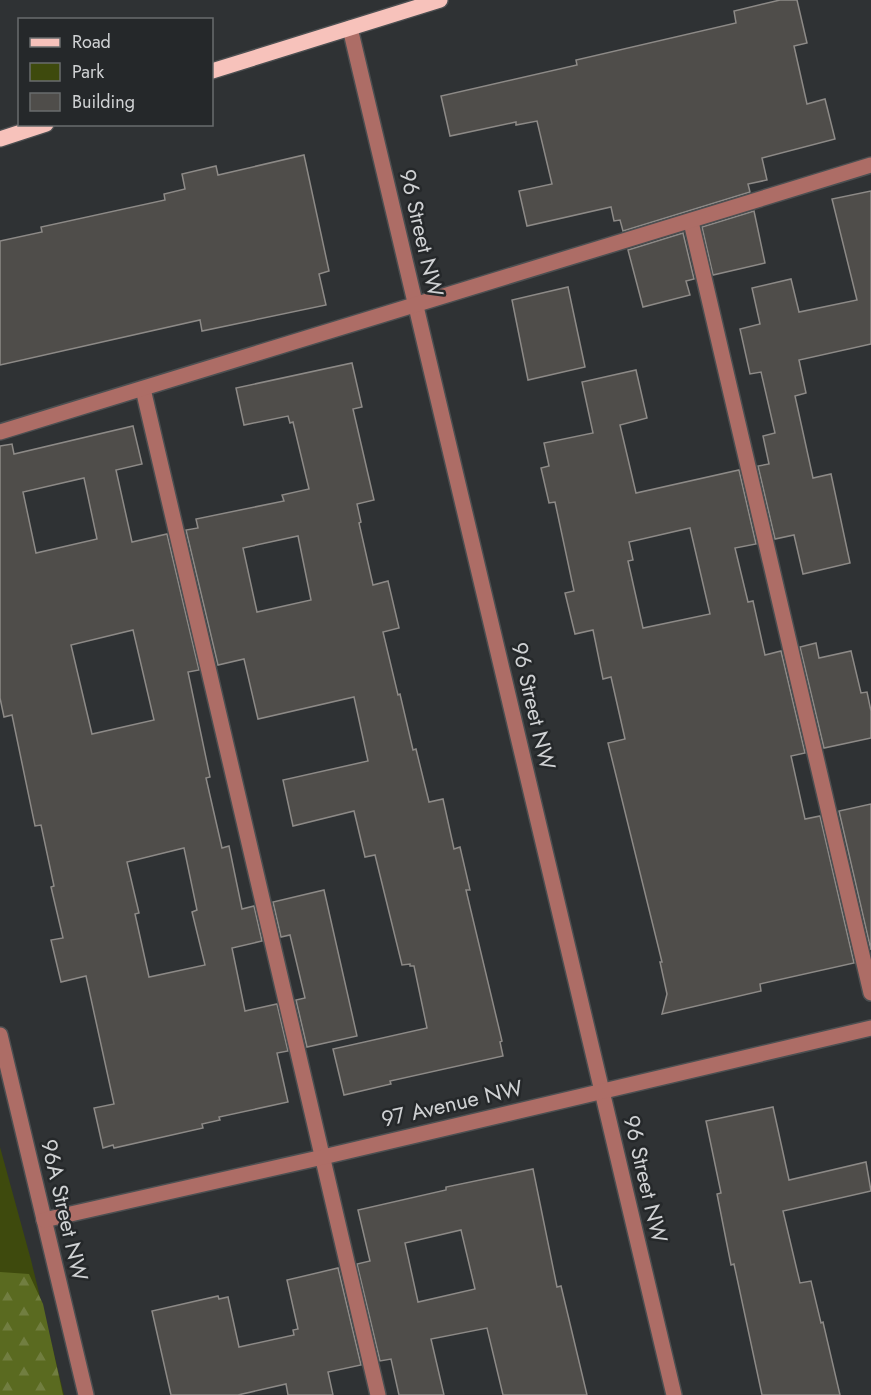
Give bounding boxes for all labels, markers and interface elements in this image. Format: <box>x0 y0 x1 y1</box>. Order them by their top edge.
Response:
legend <box>18 18 213 126</box>
text: Road <box>72 29 111 55</box>
text: Park <box>72 59 104 85</box>
text: Building <box>72 89 135 115</box>
street label: 96 Street NW <box>392 166 452 300</box>
street label: 96 Street NW <box>504 639 564 773</box>
street label: 97 Avenue NW <box>378 1071 526 1135</box>
street label: 96 Street NW <box>616 1112 676 1246</box>
street label: 96A Street NW <box>33 1136 97 1284</box>

